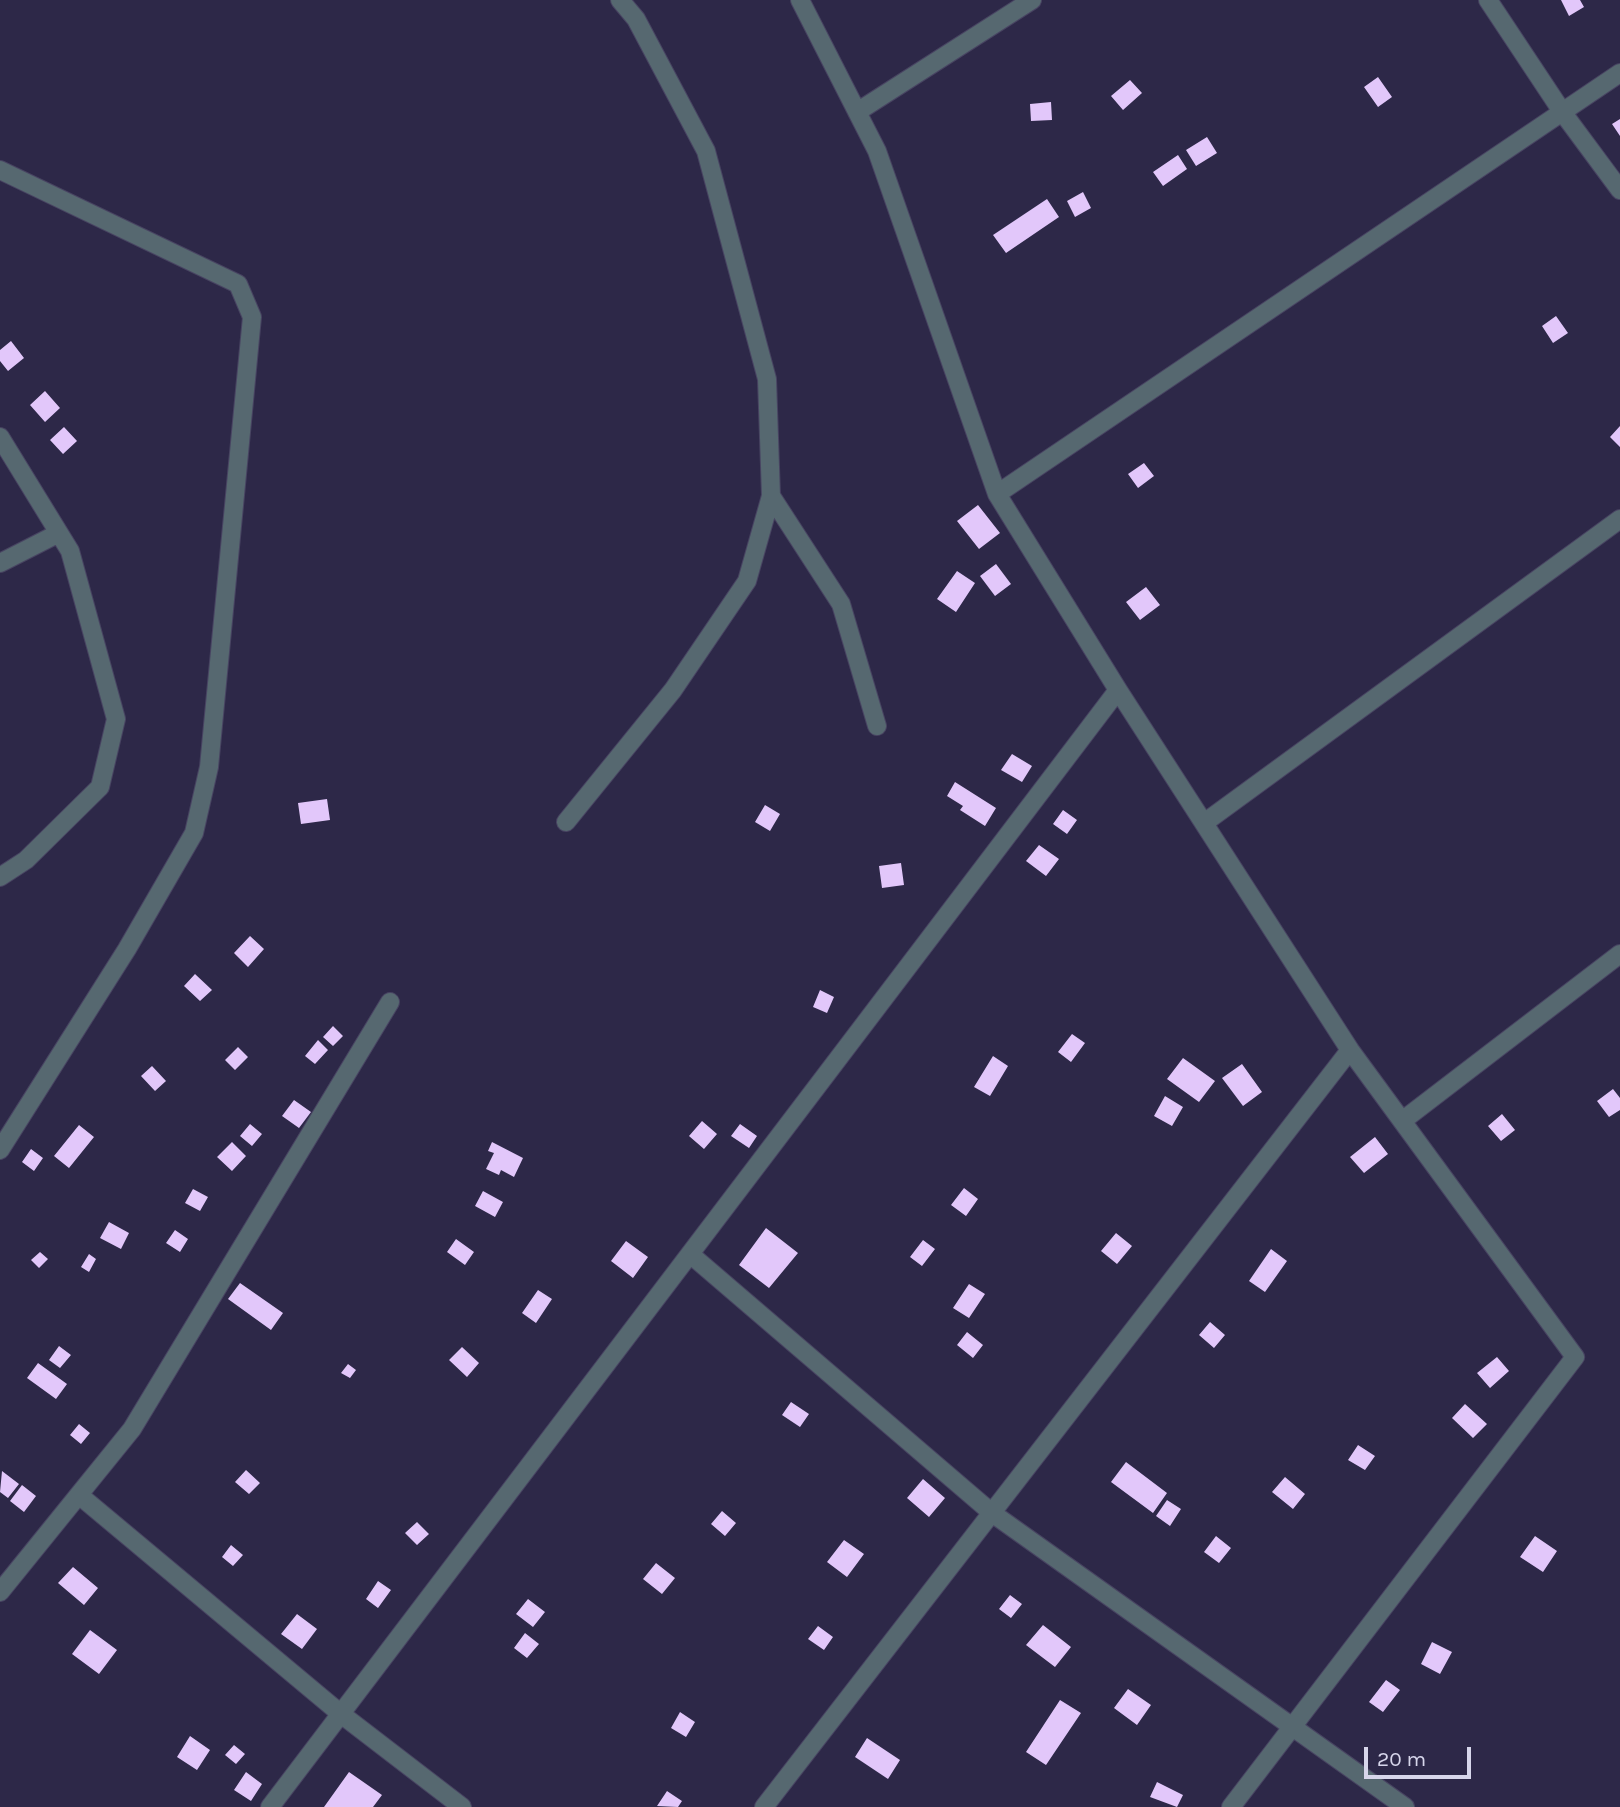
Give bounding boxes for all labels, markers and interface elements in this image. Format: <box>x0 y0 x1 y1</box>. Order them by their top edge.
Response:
scale bar <box>1368 1734 1475 1778</box>
text: 20 m <box>1377 1747 1426 1771</box>

